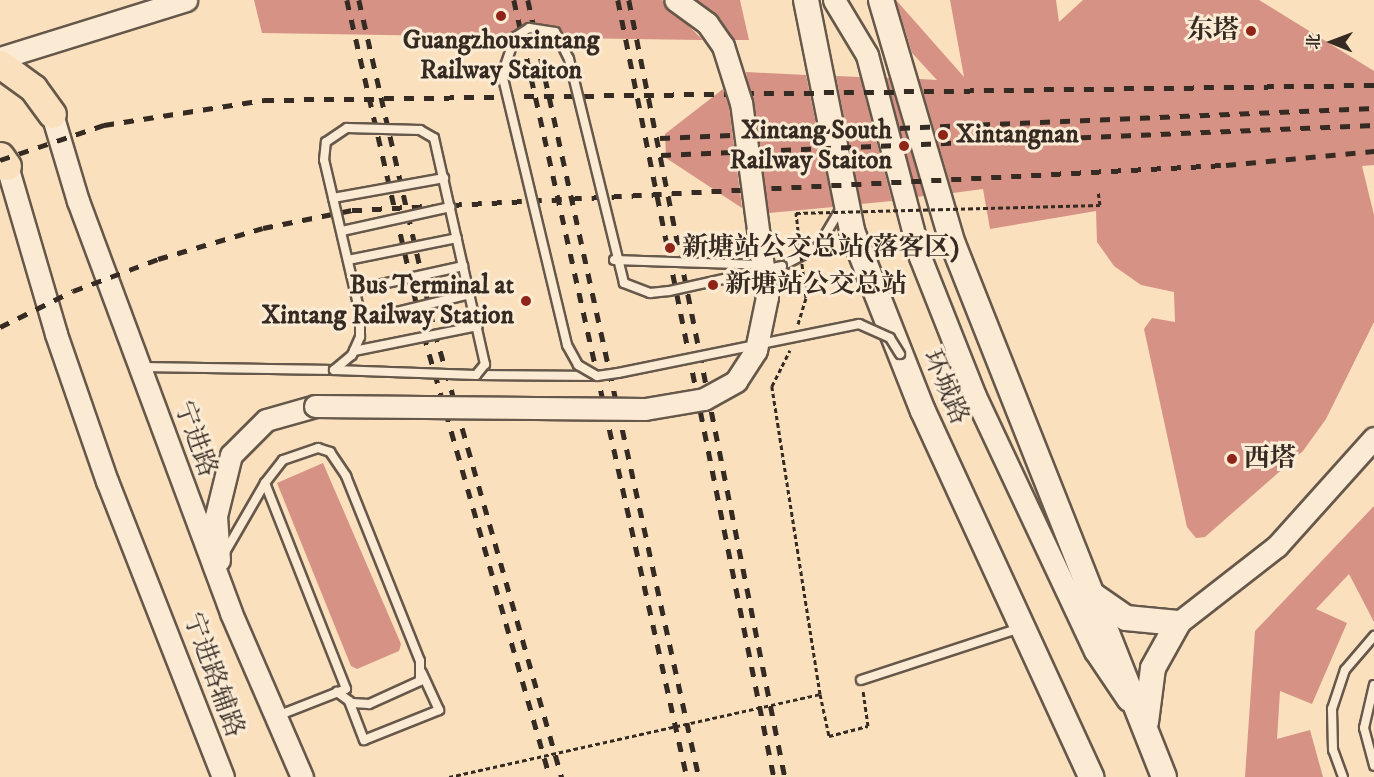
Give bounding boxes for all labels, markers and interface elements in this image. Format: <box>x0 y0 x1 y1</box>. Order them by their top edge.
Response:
marker: Guangzhouxintang Railway Staiton <box>494 9 508 23</box>
north arrow <box>1302 12 1362 72</box>
place label: 东塔 <box>1187 15 1239 47</box>
marker: 东塔 <box>1244 24 1258 38</box>
place label: Guangzhouxintang Railway Staiton <box>403 25 599 86</box>
text: 北 <box>1304 34 1324 50</box>
place label: Xintang South Railway Staiton <box>730 115 892 176</box>
place label: Xintangnan <box>956 119 1079 151</box>
marker: Xintangnan <box>934 126 952 144</box>
marker: Xintang South Railway Staiton <box>897 139 911 153</box>
place label: 新塘站公交总站(落客区) <box>682 232 959 264</box>
marker: 新塘站公交总站(落客区) <box>663 241 677 255</box>
place label: 新塘站公交总站 <box>725 269 907 301</box>
place label: Bus Terminal at Xintang Railway Station <box>261 270 514 332</box>
marker: 新塘站公交总站 <box>706 278 720 292</box>
marker: Bus Terminal at Xintang Railway Station <box>519 294 533 308</box>
street label: 环城路 <box>915 345 975 429</box>
street label: 宁进路 <box>167 397 223 481</box>
place label: 西塔 <box>1244 443 1296 475</box>
marker: 西塔 <box>1225 452 1239 466</box>
street label: 宁进路辅路 <box>176 609 250 741</box>

